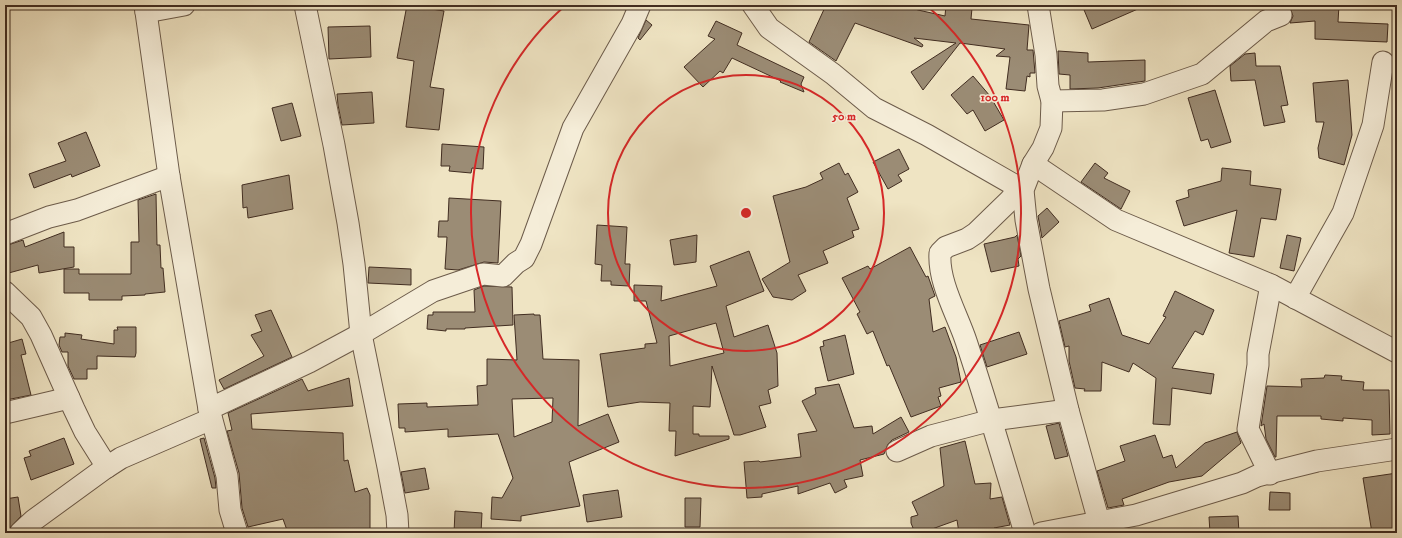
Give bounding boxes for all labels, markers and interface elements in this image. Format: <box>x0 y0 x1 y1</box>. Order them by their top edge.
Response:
text: 100 m <box>981 90 1009 105</box>
text: 50 m <box>831 109 856 124</box>
centre of rings <box>739 206 753 220</box>

